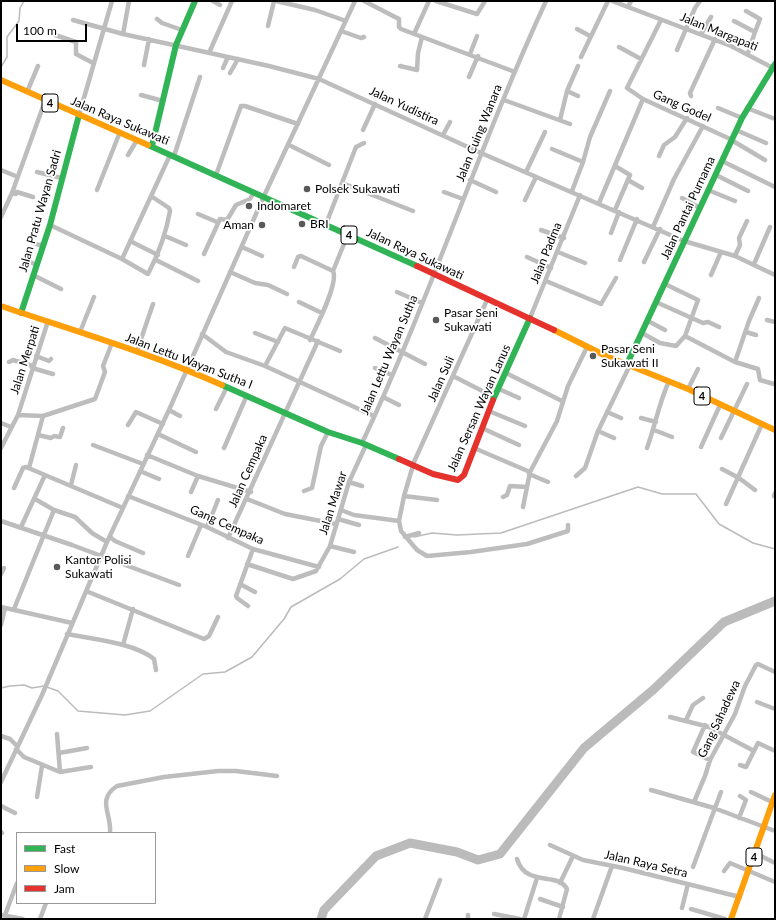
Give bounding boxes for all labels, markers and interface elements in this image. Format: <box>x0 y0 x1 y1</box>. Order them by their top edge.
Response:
street label: Jalan Margapati <box>678 10 760 54</box>
scale bar <box>18 16 89 42</box>
text: 100 m <box>23 23 57 38</box>
street label: Jalan Cuing Wanara <box>453 82 505 184</box>
street label: Jalan Yudistira <box>367 84 441 128</box>
street label: Gang Godel <box>651 87 713 125</box>
road number: 4 <box>42 94 58 112</box>
street label: Jalan Raya Sukawati <box>69 94 171 148</box>
street label: Jalan Pratu Wayan Sadri <box>16 148 64 274</box>
street label: Jalan Pantai Purnama <box>658 154 718 262</box>
place label: Polsek Sukawati <box>315 182 400 196</box>
marker: Polsek Sukawati <box>302 184 312 194</box>
place label: Indomaret <box>257 199 311 213</box>
marker: Indomaret <box>244 201 254 211</box>
place label: BRI <box>310 217 329 231</box>
place label: Aman <box>223 218 254 232</box>
marker: BRI <box>297 219 307 229</box>
marker: Aman <box>257 220 267 230</box>
street label: Jalan Padma <box>527 220 565 286</box>
street label: Jalan Raya Sukawati <box>364 225 466 283</box>
road number: 4 <box>341 226 357 244</box>
street label: Jalan Lettu Wayan Sutha <box>357 293 421 417</box>
place label: Pasar Seni Sukawati <box>444 306 498 334</box>
marker: Pasar Seni Sukawati <box>431 315 441 325</box>
street label: Jalan Merpati <box>7 324 43 396</box>
street label: Jalan Lettu Wayan Sutha I <box>123 330 255 392</box>
street label: Jalan Sersan Wayan Lanus <box>444 342 514 474</box>
place label: Pasar Seni Sukawati II <box>601 342 659 370</box>
marker: Pasar Seni Sukawati II <box>588 351 598 361</box>
street label: Jalan Suli <box>425 354 457 404</box>
road number: 4 <box>694 387 710 405</box>
street label: Jalan Cempaka <box>226 432 270 510</box>
street label: Jalan Mawar <box>316 469 350 537</box>
street label: Gang Cempaka <box>188 502 266 548</box>
place label: Kantor Polisi Sukawati <box>65 553 131 581</box>
marker: Kantor Polisi Sukawati <box>52 562 62 572</box>
street label: Gang Sahadewa <box>695 678 743 760</box>
legend <box>16 832 156 904</box>
text: Fast <box>54 841 75 856</box>
street label: Jalan Raya Setra <box>603 847 689 881</box>
road number: 4 <box>746 848 762 866</box>
text: Slow <box>54 861 79 876</box>
text: Jam <box>54 881 75 896</box>

